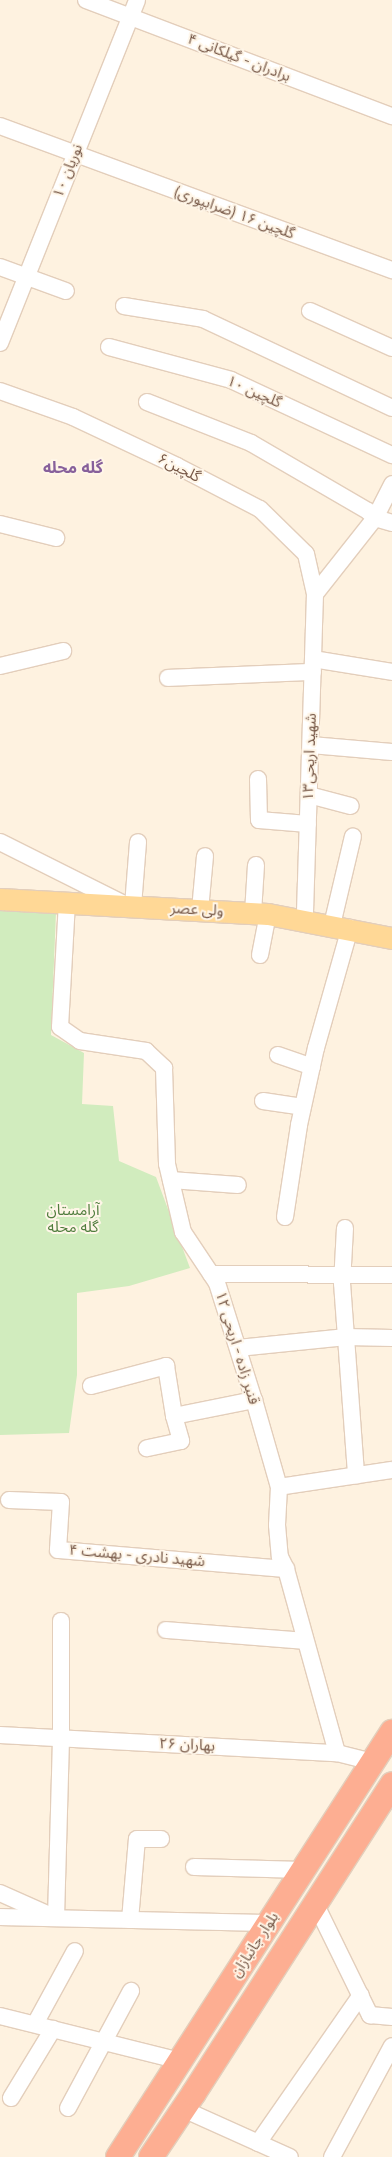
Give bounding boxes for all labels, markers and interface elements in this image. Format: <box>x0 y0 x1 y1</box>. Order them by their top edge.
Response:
street label: برادران - گیلکانی ۴ <box>185 30 293 86</box>
street label: نوریان ۱۰ <box>49 142 87 200</box>
street label: گلچین ۱۶ (ضرابپوری) <box>171 183 297 243</box>
street label: گلچین ۱۰ <box>224 372 284 412</box>
street label: گلچین۶ <box>155 450 203 486</box>
district label: گله محله <box>43 458 103 478</box>
street label: شهید اریحی۱۳ <box>299 713 321 801</box>
street label: ولی عصر <box>170 900 224 920</box>
park label: آرامستان گله محله <box>46 1201 100 1236</box>
street label: قنبر زاده - اریحی ۱۲ <box>211 1289 263 1407</box>
street label: شهید نادری - بهشت ۴ <box>68 1541 206 1571</box>
street label: بهاران ۲۶ <box>159 1735 215 1755</box>
street label: بلوار جانبازان <box>227 1909 283 1981</box>

